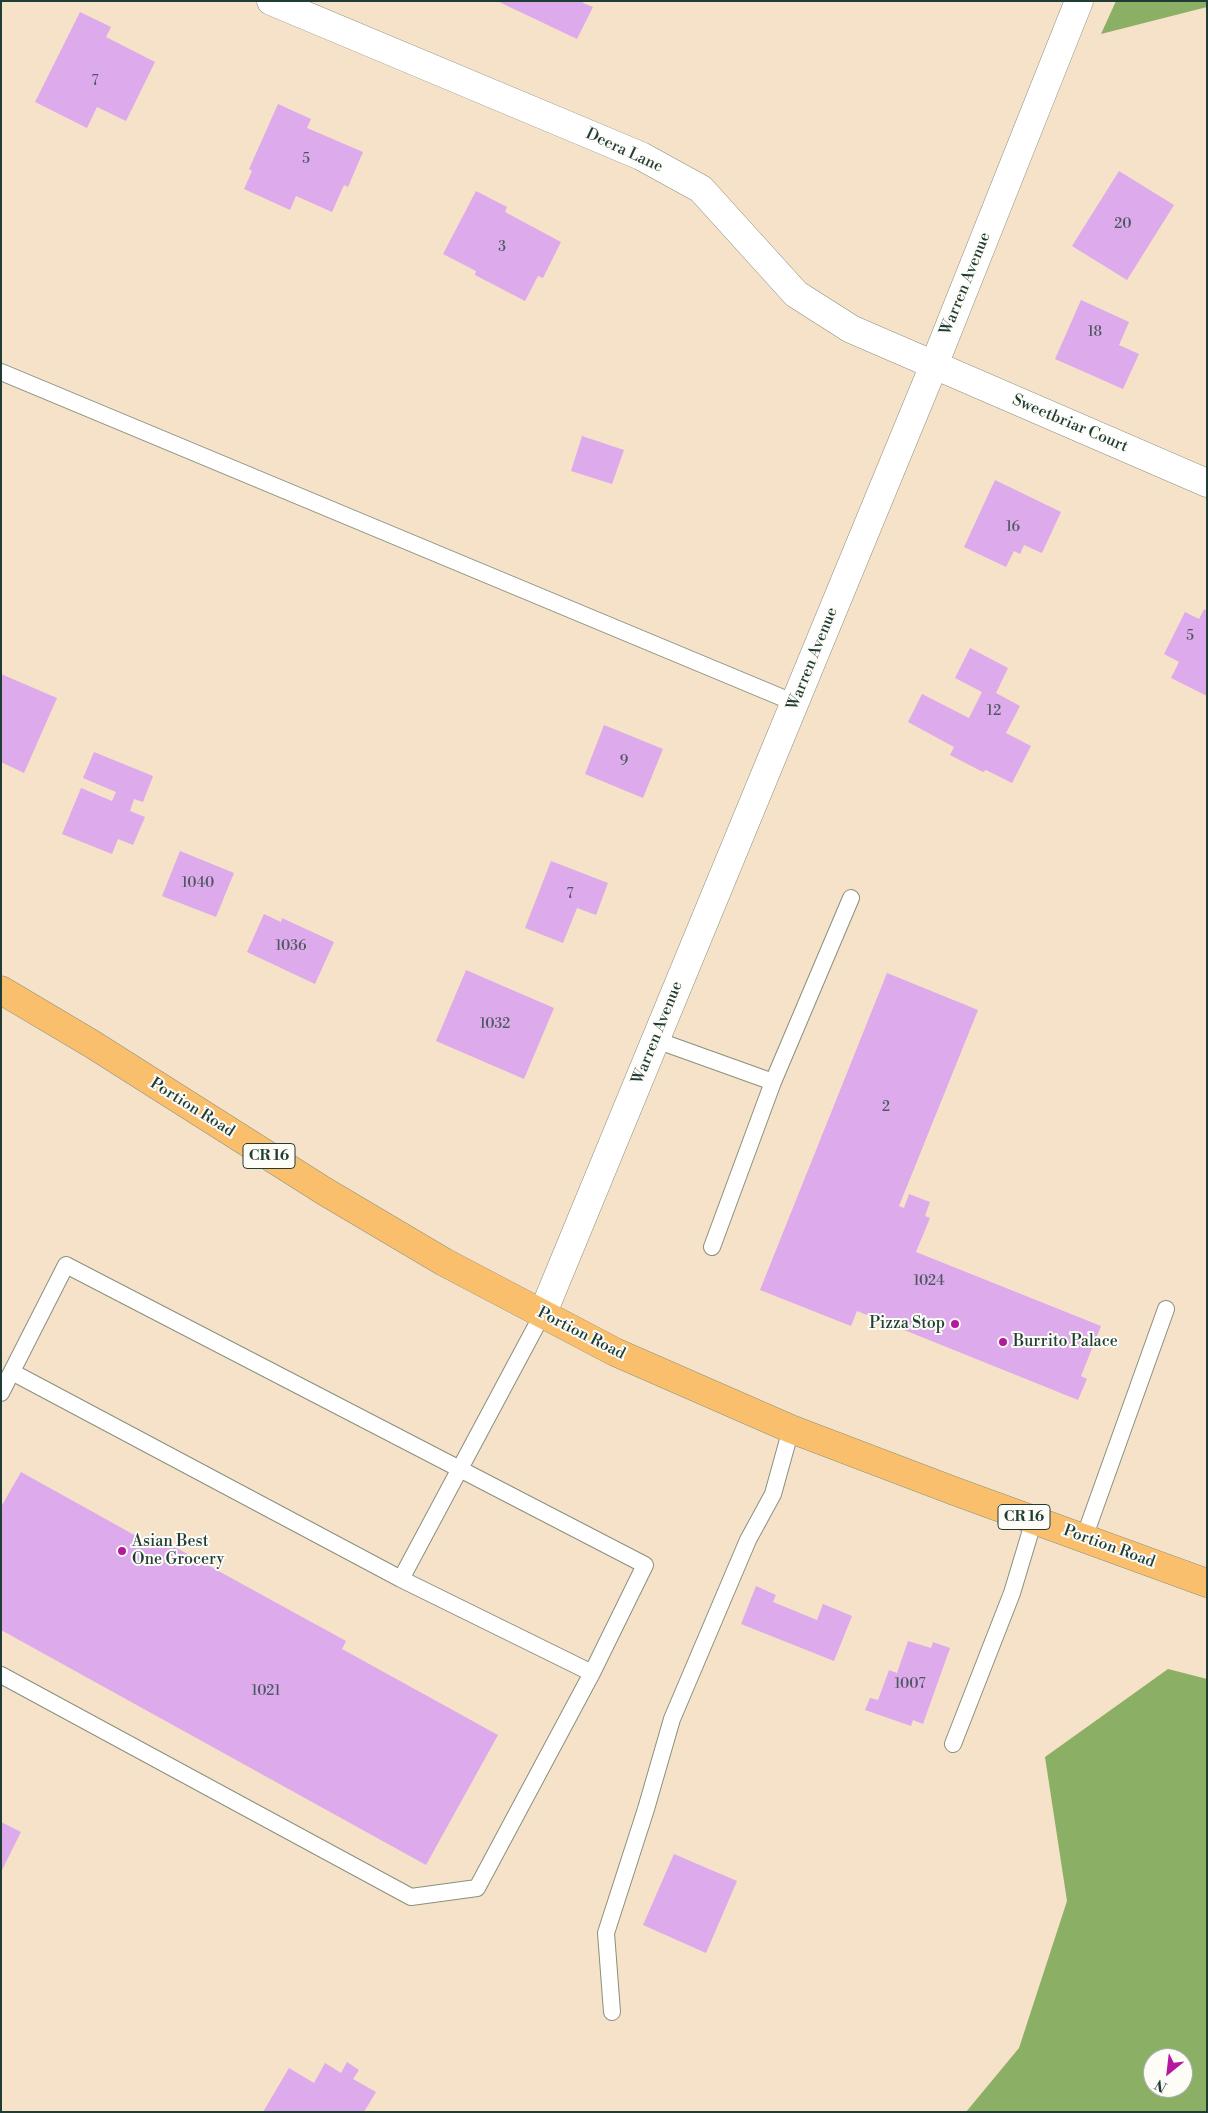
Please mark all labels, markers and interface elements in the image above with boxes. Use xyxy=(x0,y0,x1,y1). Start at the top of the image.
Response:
house number: 7 xyxy=(91,74,99,90)
street label: Deera Lane xyxy=(582,125,666,177)
house number: 5 xyxy=(302,152,310,168)
house number: 20 xyxy=(1114,217,1132,233)
street label: Warren Avenue xyxy=(937,230,995,338)
house number: 3 xyxy=(498,240,506,256)
house number: 18 xyxy=(1088,325,1102,341)
street label: Sweetbriar Court xyxy=(1009,391,1131,457)
house number: 16 xyxy=(1006,520,1020,536)
street label: Warren Avenue xyxy=(784,605,842,713)
house number: 5 xyxy=(1186,629,1194,645)
house number: 12 xyxy=(987,704,1001,720)
house number: 9 xyxy=(620,754,628,770)
house number: 1040 xyxy=(182,876,214,892)
house number: 7 xyxy=(566,887,574,903)
house number: 1036 xyxy=(275,939,307,955)
street label: Warren Avenue xyxy=(629,979,687,1087)
house number: 1032 xyxy=(480,1017,510,1033)
street label: Portion Road xyxy=(146,1074,238,1142)
house number: 2 xyxy=(882,1100,890,1116)
road number: CR 16 xyxy=(243,1144,295,1168)
house number: 1024 xyxy=(913,1274,945,1290)
street label: Portion Road xyxy=(534,1304,628,1364)
place label: Pizza Stop xyxy=(869,1314,945,1334)
marker: Pizza Stop xyxy=(949,1318,961,1330)
place label: Burrito Palace xyxy=(1013,1332,1118,1352)
marker: Burrito Palace xyxy=(997,1336,1009,1348)
road number: CR 16 xyxy=(998,1504,1050,1530)
street label: Portion Road xyxy=(1061,1522,1157,1572)
place label: Asian Best One Grocery xyxy=(132,1532,224,1570)
marker: Asian Best One Grocery xyxy=(116,1545,128,1557)
house number: 1007 xyxy=(894,1677,926,1693)
house number: 1021 xyxy=(252,1684,280,1700)
north arrow xyxy=(1143,2048,1193,2098)
text: N xyxy=(1152,2075,1170,2096)

